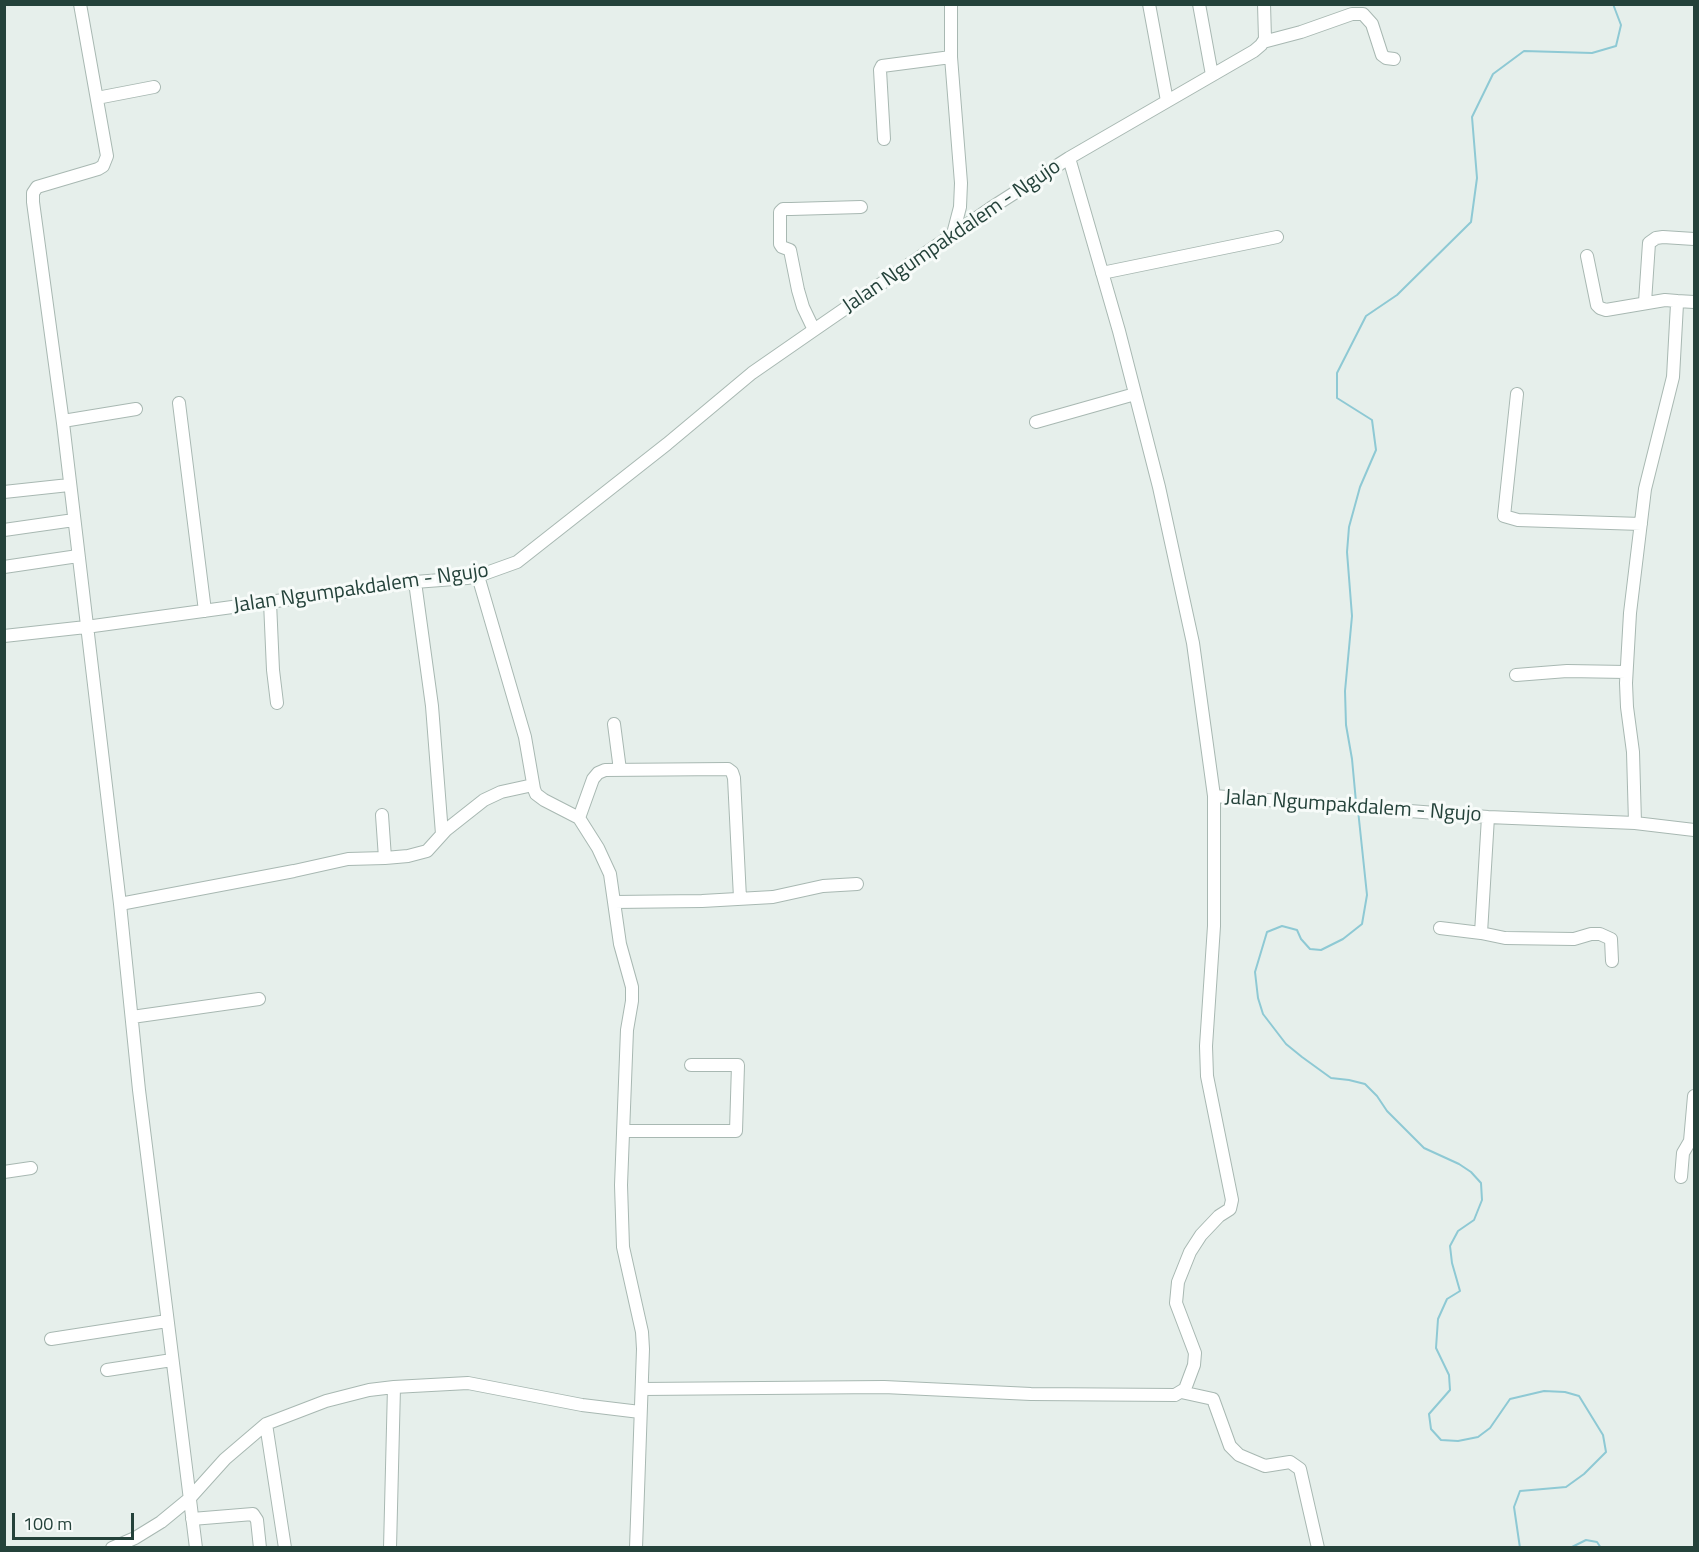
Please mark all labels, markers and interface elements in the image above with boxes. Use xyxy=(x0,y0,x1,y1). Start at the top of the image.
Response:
street label: Jalan Ngumpakdalem - Ngujo xyxy=(838,155,1066,319)
street label: Jalan Ngumpakdalem - Ngujo xyxy=(232,559,490,619)
street label: Jalan Ngumpakdalem - Ngujo xyxy=(1224,785,1482,829)
scale bar xyxy=(15,1501,136,1539)
text: 100 m xyxy=(23,1510,72,1537)

